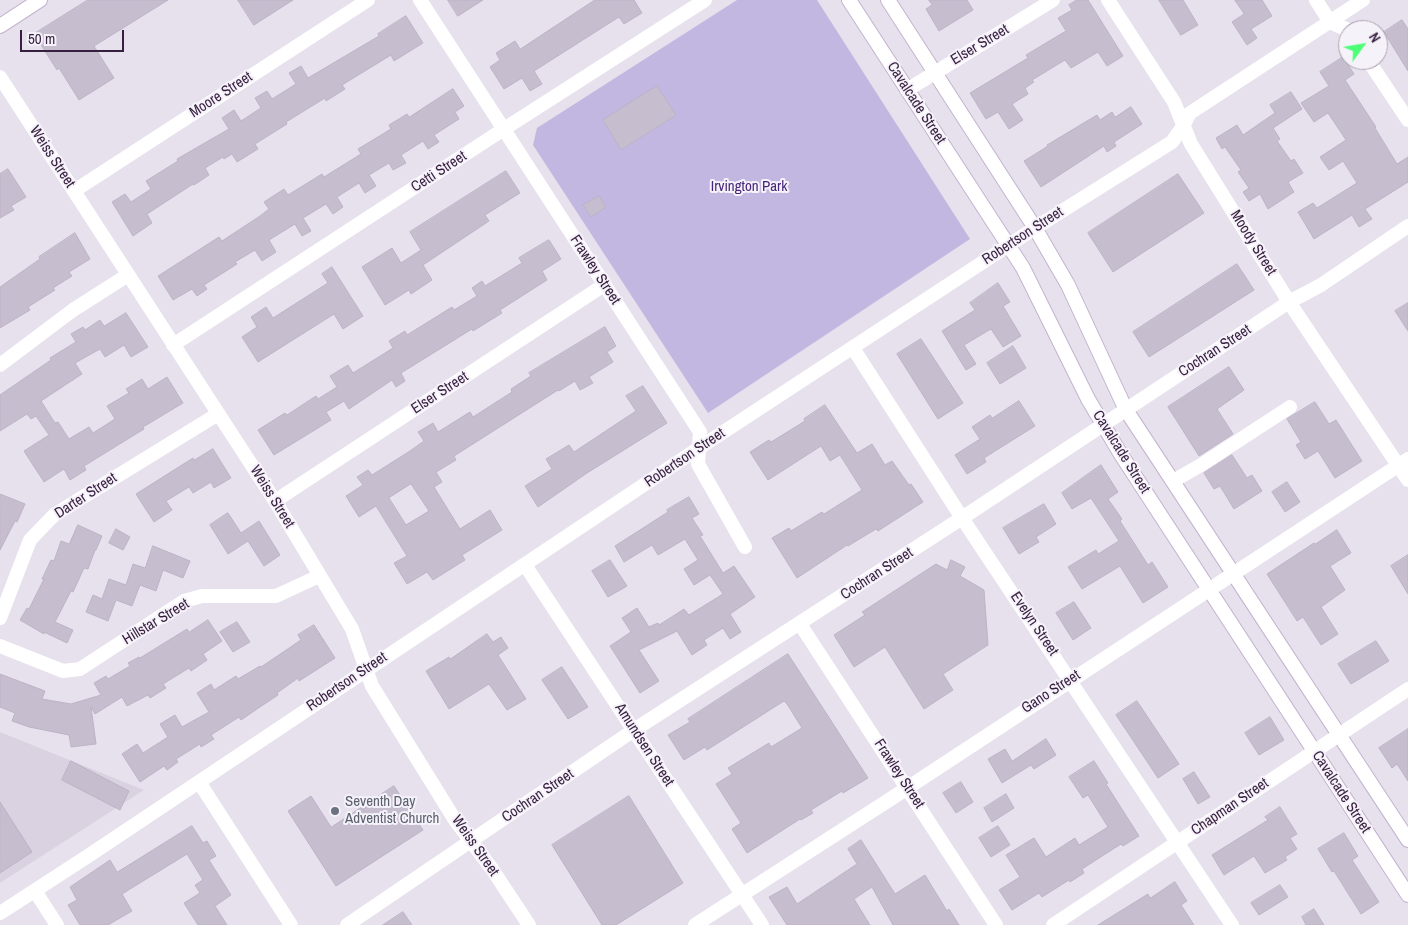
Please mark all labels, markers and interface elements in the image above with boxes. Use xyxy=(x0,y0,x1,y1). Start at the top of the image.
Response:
scale bar xyxy=(22,20,126,52)
north arrow xyxy=(1338,20,1388,70)
street label: Elser Street xyxy=(948,21,1012,69)
text: 50 m xyxy=(28,28,55,49)
text: N xyxy=(1365,29,1385,46)
street label: Cavalcade Street xyxy=(883,59,949,147)
street label: Moore Street xyxy=(186,68,256,122)
street label: Weiss Street xyxy=(25,123,79,191)
street label: Cetti Street xyxy=(408,148,470,196)
park label: Irvington Park xyxy=(711,178,787,196)
street label: Robertson Street xyxy=(979,203,1067,269)
street label: Moody Street xyxy=(1226,207,1280,279)
street label: Frawley Street xyxy=(566,232,624,308)
street label: Cochran Street xyxy=(1175,321,1255,381)
street label: Elser Street xyxy=(408,368,472,418)
street label: Cavalcade Street xyxy=(1088,407,1154,497)
street label: Robertson Street xyxy=(641,425,729,491)
street label: Weiss Street xyxy=(246,462,298,532)
street label: Darter Street xyxy=(52,469,120,523)
street label: Cochran Street xyxy=(837,544,917,604)
street label: Evelyn Street xyxy=(1006,589,1062,659)
street label: Hillstar Street xyxy=(119,595,193,649)
street label: Robertson Street xyxy=(303,649,391,715)
street label: Gano Street xyxy=(1018,666,1084,718)
street label: Amundsen Street xyxy=(611,700,677,790)
street label: Frawley Street xyxy=(870,736,928,812)
street label: Cavalcade Street xyxy=(1308,748,1374,836)
street label: Cochran Street xyxy=(499,765,577,827)
street label: Chapman Street xyxy=(1188,774,1272,840)
place label: Seventh Day Adventist Church xyxy=(345,793,439,828)
marker: Seventh Day Adventist Church xyxy=(329,805,341,817)
street label: Weiss Street xyxy=(447,812,503,880)

